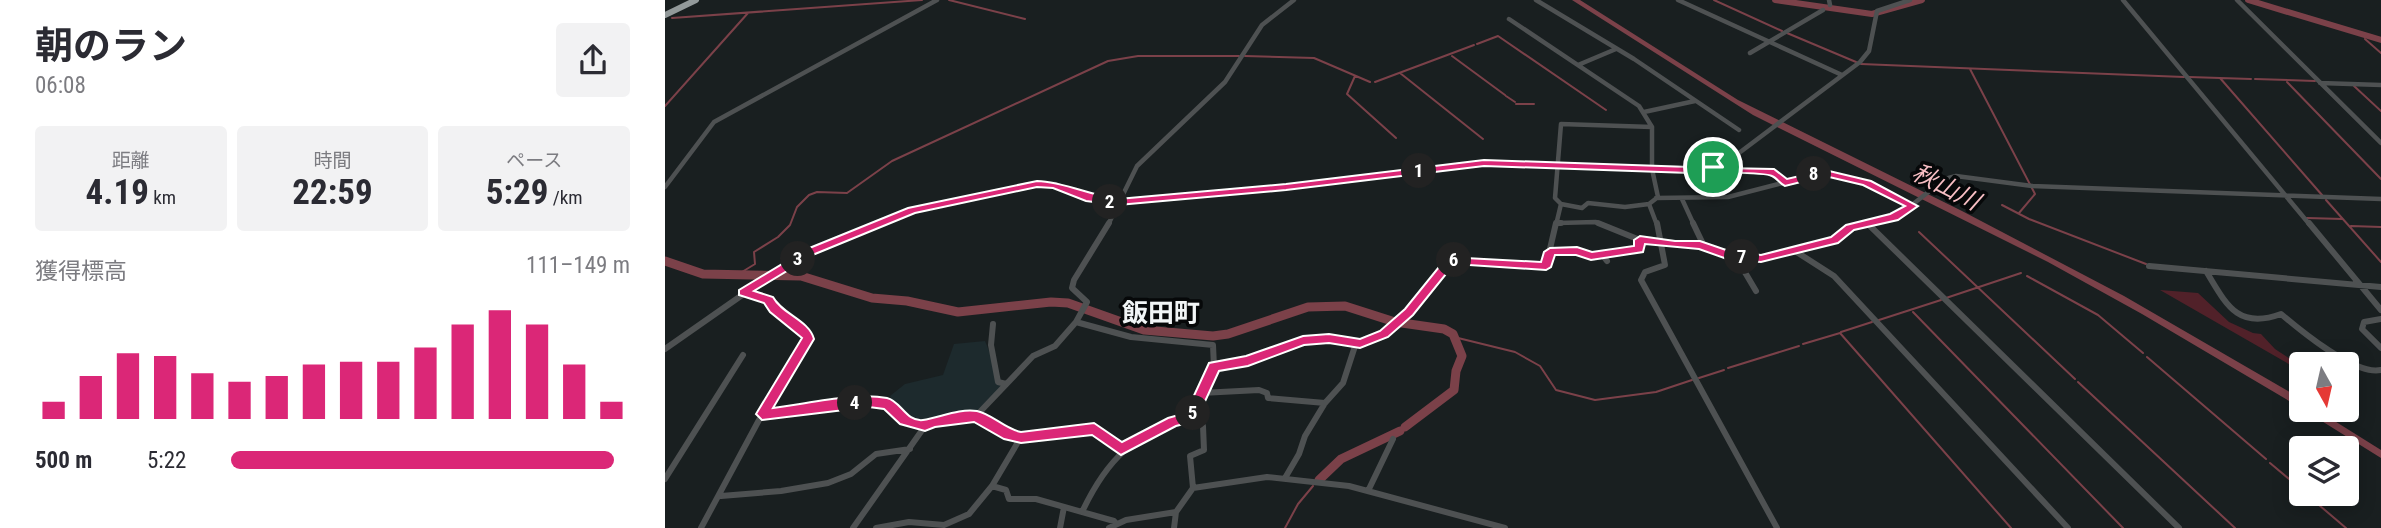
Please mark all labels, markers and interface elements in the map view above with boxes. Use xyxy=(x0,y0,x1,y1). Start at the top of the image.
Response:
button: share xyxy=(556,23,630,97)
text: 朝のラン xyxy=(35,24,187,68)
text: 06:08 xyxy=(35,72,86,99)
pin xyxy=(1683,137,1743,197)
icon: arrive xyxy=(1694,148,1732,186)
text: 距離 xyxy=(112,149,150,172)
text: 時間 xyxy=(313,149,352,172)
text: ペース xyxy=(506,149,562,172)
pin: 1 xyxy=(1401,154,1437,188)
pin: 8 xyxy=(1797,156,1831,192)
water label: 秋山川 xyxy=(1908,158,1987,217)
text: 1 xyxy=(1414,159,1423,182)
text: 8 xyxy=(1809,162,1818,185)
text: 4.19 xyxy=(86,172,149,213)
text: 22:59 xyxy=(292,172,373,213)
text: 5:29 xyxy=(486,172,548,213)
pin: 2 xyxy=(1093,184,1127,220)
text: km xyxy=(149,186,176,209)
text: /km xyxy=(548,186,583,209)
text: 2 xyxy=(1105,190,1114,213)
pin: 7 xyxy=(1725,240,1759,274)
pin: 3 xyxy=(781,242,815,276)
pin: 6 xyxy=(1437,243,1471,278)
text: 7 xyxy=(1737,245,1746,268)
text: 3 xyxy=(793,247,802,270)
text: 6 xyxy=(1449,248,1458,271)
text: 111–149 m xyxy=(526,252,630,279)
text: 獲得標高 xyxy=(35,258,127,285)
district label: 飯田町 xyxy=(1122,298,1200,328)
north arrow xyxy=(2289,352,2359,422)
map controls xyxy=(2289,352,2359,506)
pin: 4 xyxy=(837,386,873,420)
text: 4 xyxy=(850,391,859,414)
pin: 5 xyxy=(1175,396,1211,430)
text: 5 xyxy=(1188,401,1197,424)
button: layers xyxy=(2289,436,2359,506)
text: 500 m xyxy=(35,447,92,474)
text: 5:22 xyxy=(147,447,186,474)

